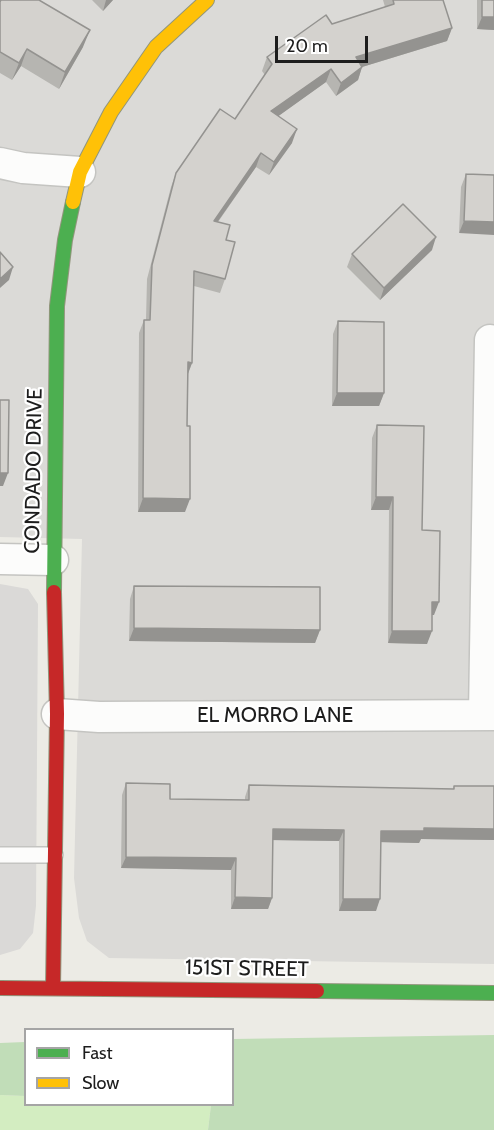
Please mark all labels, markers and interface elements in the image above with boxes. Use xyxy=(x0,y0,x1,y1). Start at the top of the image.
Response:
scale bar xyxy=(278,24,371,62)
text: 20 m xyxy=(286,35,328,57)
street label: CONDADO DRIVE xyxy=(20,388,48,554)
street label: EL MORRO LANE xyxy=(197,703,353,729)
street label: 151ST STREET xyxy=(185,955,309,983)
legend xyxy=(24,1028,234,1106)
text: Fast xyxy=(82,1042,113,1064)
text: Slow xyxy=(82,1072,119,1094)

